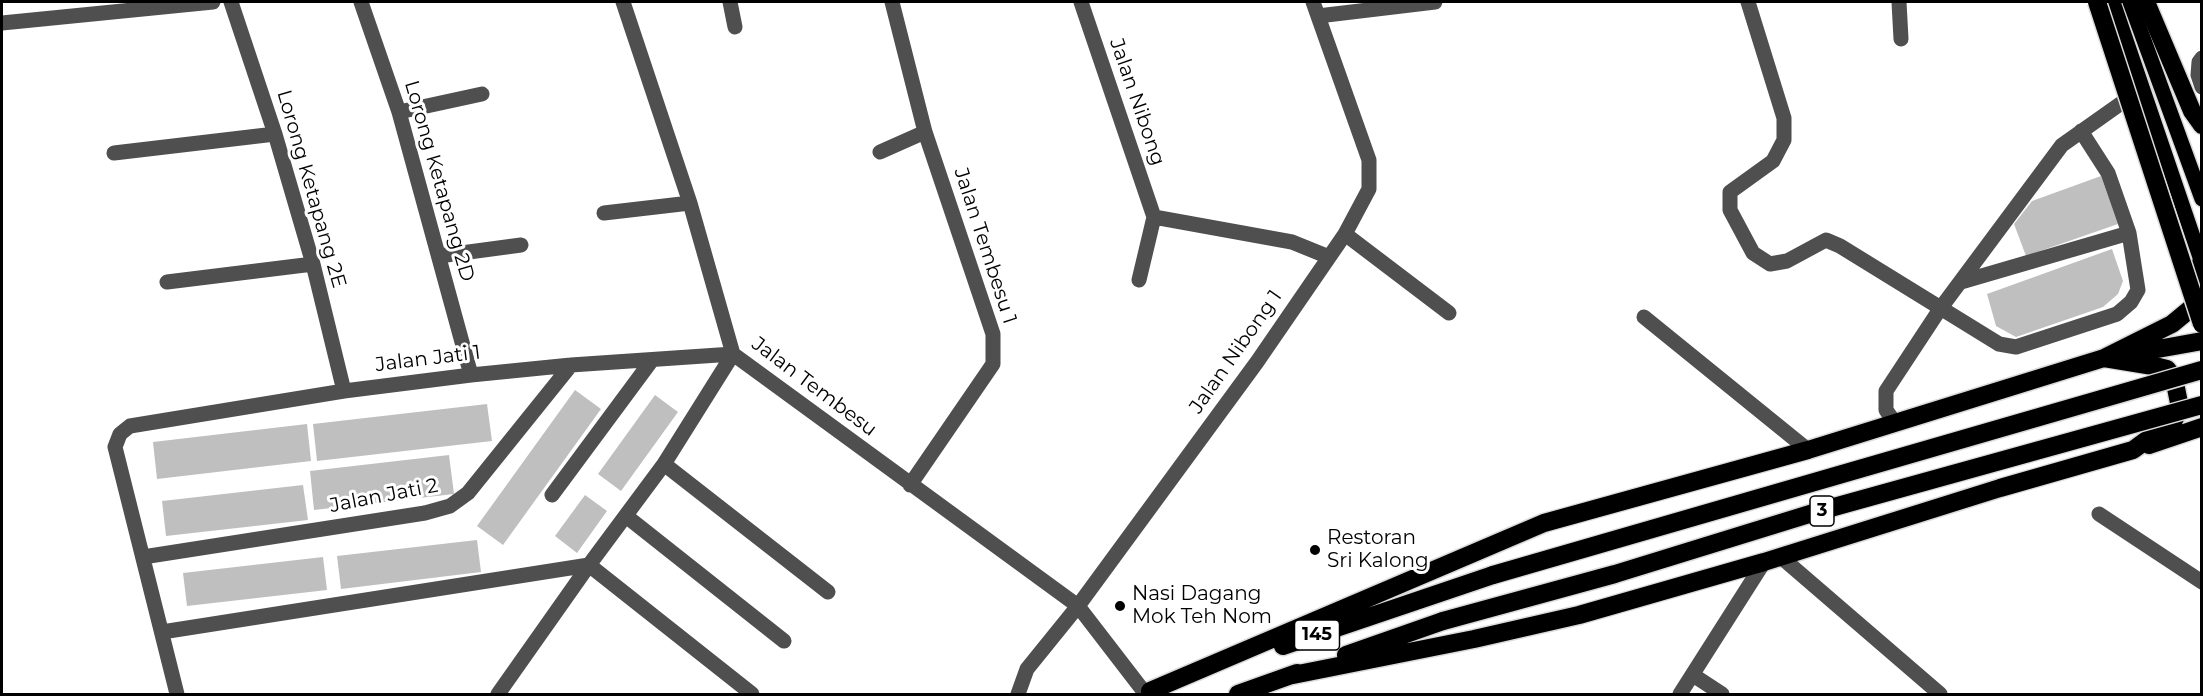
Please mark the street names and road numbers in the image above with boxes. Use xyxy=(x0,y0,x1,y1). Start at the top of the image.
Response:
street label: Jalan Nibong xyxy=(1104,35,1170,169)
street label: Lorong Ketapang 2D xyxy=(399,78,479,284)
street label: Lorong Ketapang 2E xyxy=(271,87,351,291)
street label: Jalan Tembesu 1 xyxy=(948,165,1022,327)
street label: Jalan Nibong 1 xyxy=(1185,286,1287,418)
street label: Jalan Tembesu xyxy=(747,332,881,442)
street label: Jalan Jati 1 xyxy=(374,341,482,377)
street label: Jalan Jati 2 xyxy=(328,474,440,518)
road number: 3 xyxy=(1810,496,1834,526)
road number: 145 xyxy=(1294,620,1340,650)

